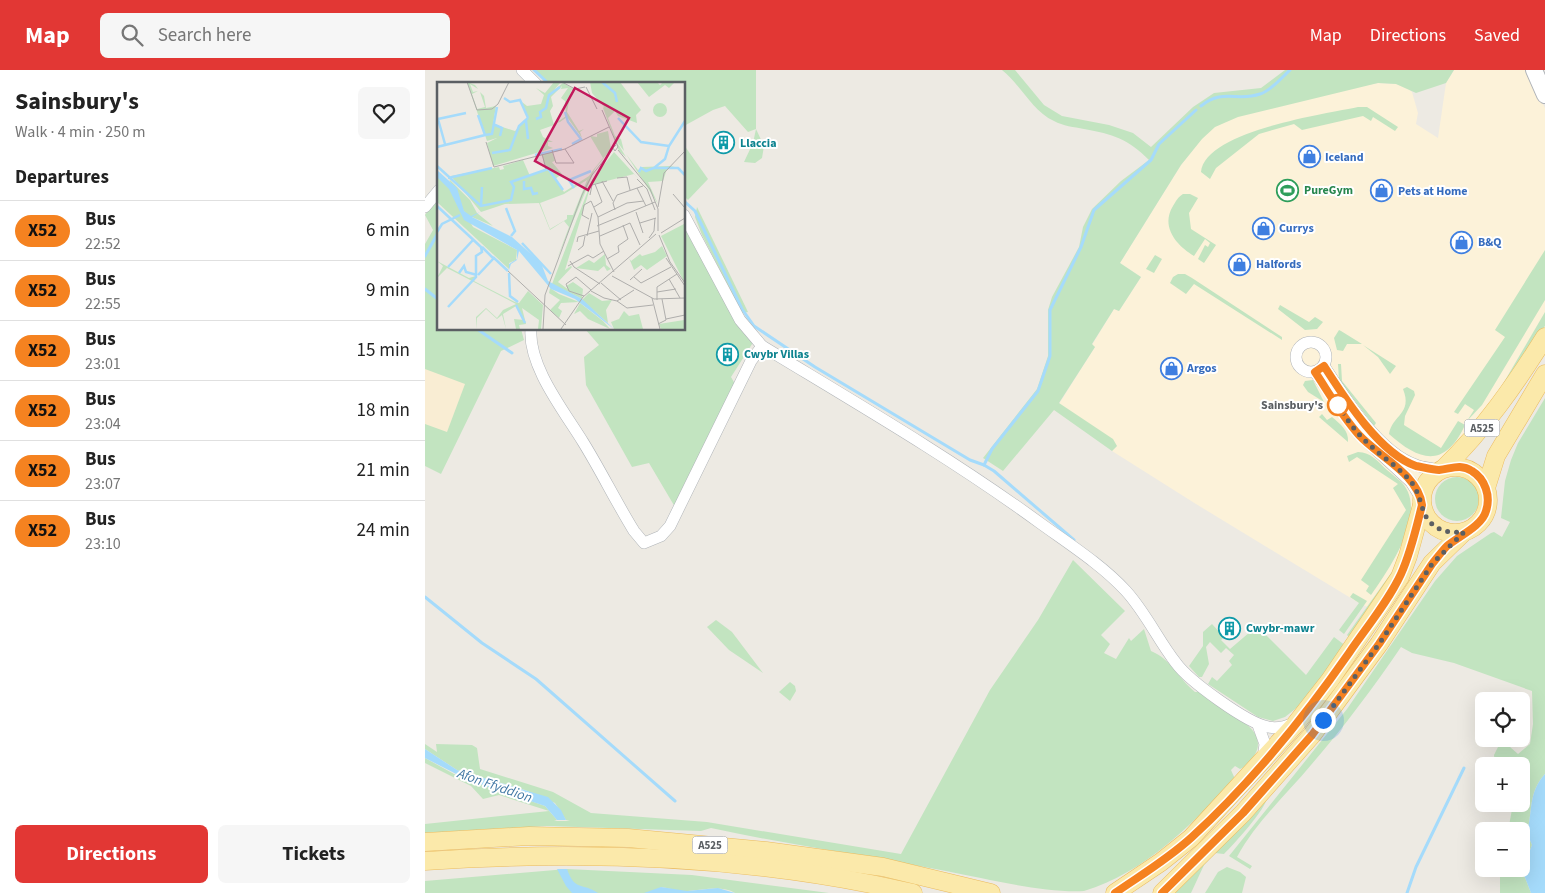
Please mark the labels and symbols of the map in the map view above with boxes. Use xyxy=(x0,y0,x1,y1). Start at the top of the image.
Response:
inset map xyxy=(437,82,685,330)
building icon: Llaccia xyxy=(712,131,736,155)
place label: Llaccia xyxy=(740,135,777,152)
shop icon: Iceland xyxy=(1297,145,1321,169)
place label: Iceland xyxy=(1325,149,1364,166)
sports icon: PureGym xyxy=(1276,178,1300,202)
shop icon: Pets at Home xyxy=(1370,179,1394,203)
place label: PureGym xyxy=(1304,182,1353,199)
place label: Pets at Home xyxy=(1398,183,1468,200)
shop icon: Currys xyxy=(1251,216,1275,240)
place label: Currys xyxy=(1279,220,1314,237)
shop icon: B&Q xyxy=(1450,230,1474,254)
place label: B&Q xyxy=(1478,234,1502,251)
shop icon: Halfords xyxy=(1228,252,1252,276)
place label: Halfords xyxy=(1256,256,1301,273)
building icon: Cwybr Villas xyxy=(716,342,740,366)
place label: Cwybr Villas xyxy=(744,346,809,363)
shop icon: Argos xyxy=(1159,356,1183,380)
place label: Argos xyxy=(1186,360,1217,377)
marker: Sainsbury's xyxy=(1327,394,1349,416)
place label: Sainsbury's xyxy=(1261,397,1323,414)
road number: A525 xyxy=(1465,419,1499,436)
building icon: Cwybr-mawr xyxy=(1218,616,1242,640)
place label: Cwybr-mawr xyxy=(1246,620,1315,637)
your location xyxy=(1311,708,1336,733)
water label: Afon Ffyddion xyxy=(454,764,535,808)
road number: A525 xyxy=(693,836,727,854)

